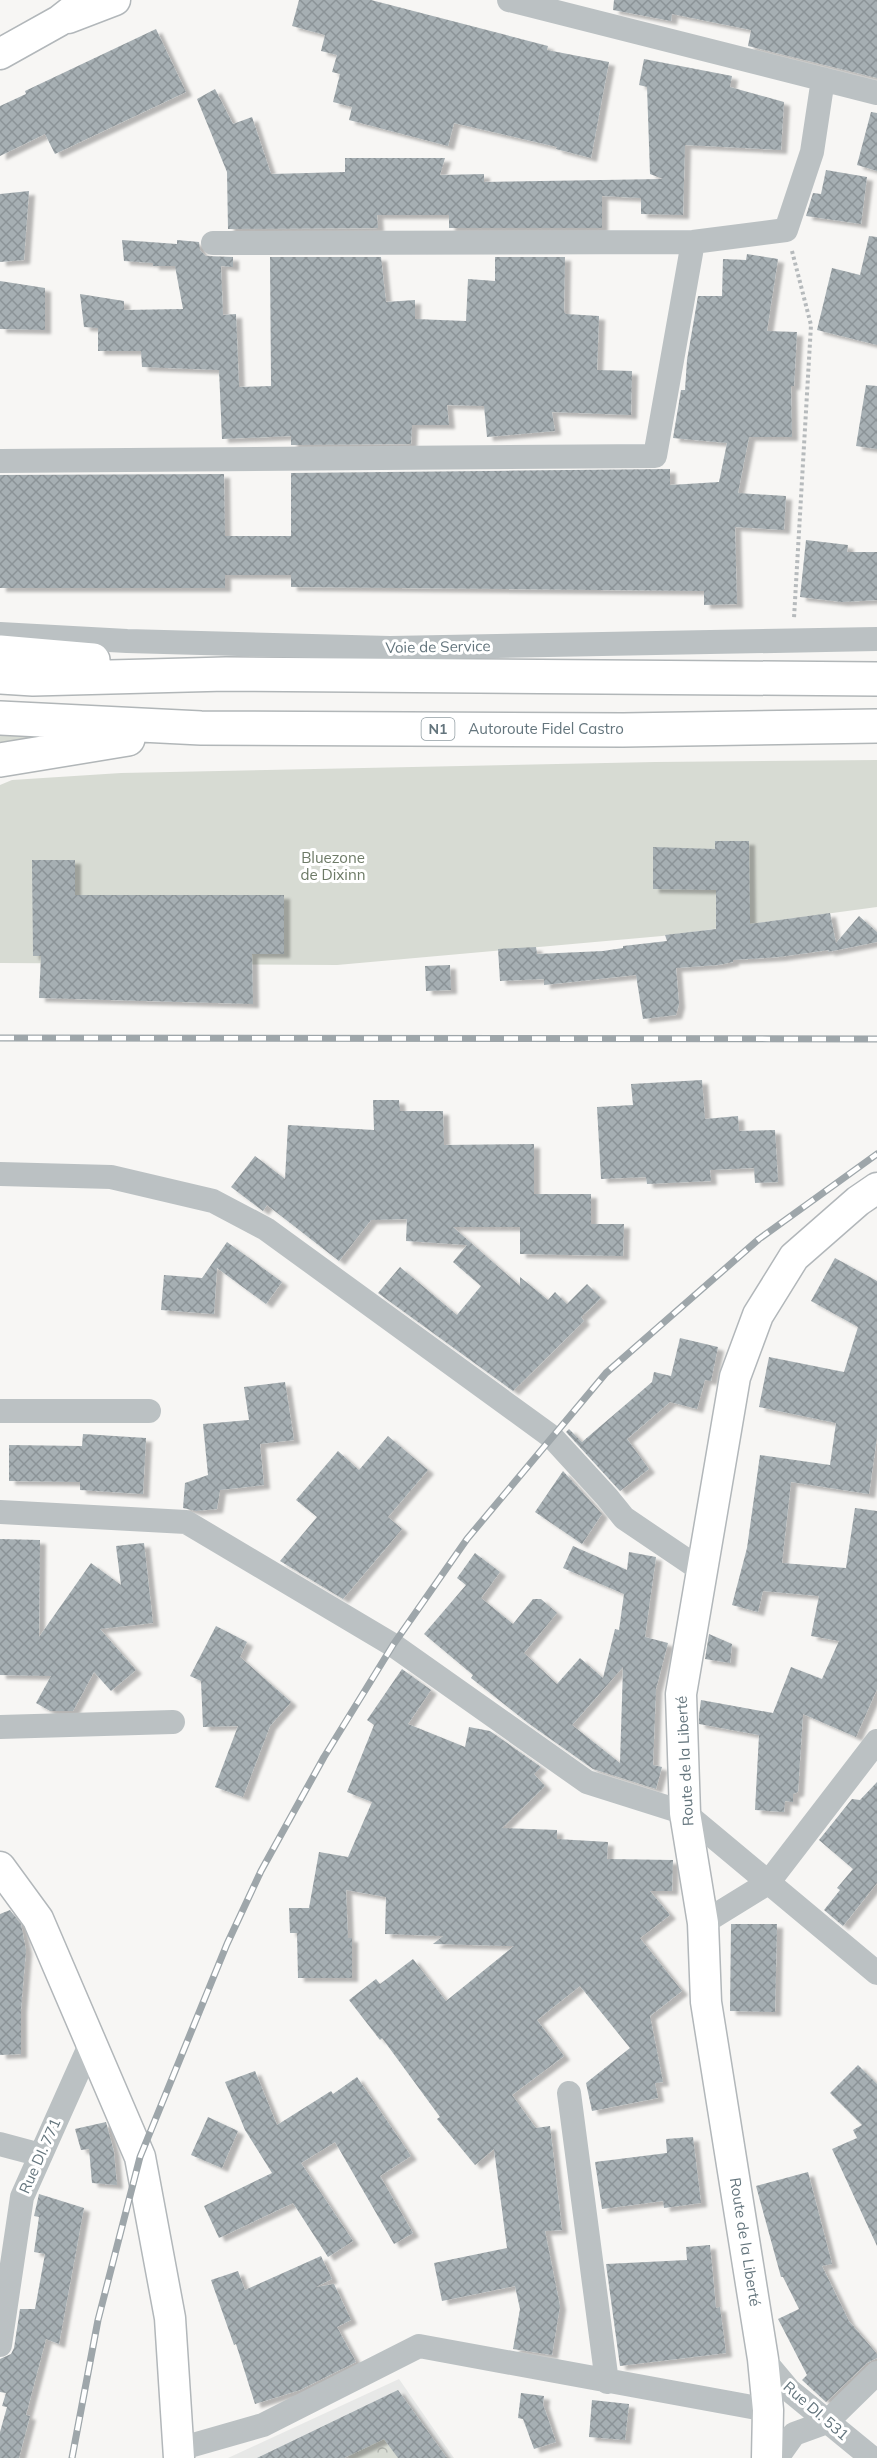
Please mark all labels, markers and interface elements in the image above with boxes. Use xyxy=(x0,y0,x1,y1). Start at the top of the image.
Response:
street label: Voie de Service xyxy=(385,636,491,657)
road number: N1 xyxy=(422,718,454,740)
street label: Autoroute Fidel Castro xyxy=(468,719,624,738)
park label: Bluezone de Dixinn xyxy=(300,848,366,884)
street label: Route de la Liberté xyxy=(672,1695,697,1827)
street label: Rue DI. 771 xyxy=(14,2115,65,2196)
street label: Route de la Liberté xyxy=(726,2176,765,2308)
street label: Rue DI. 531 xyxy=(780,2377,853,2444)

